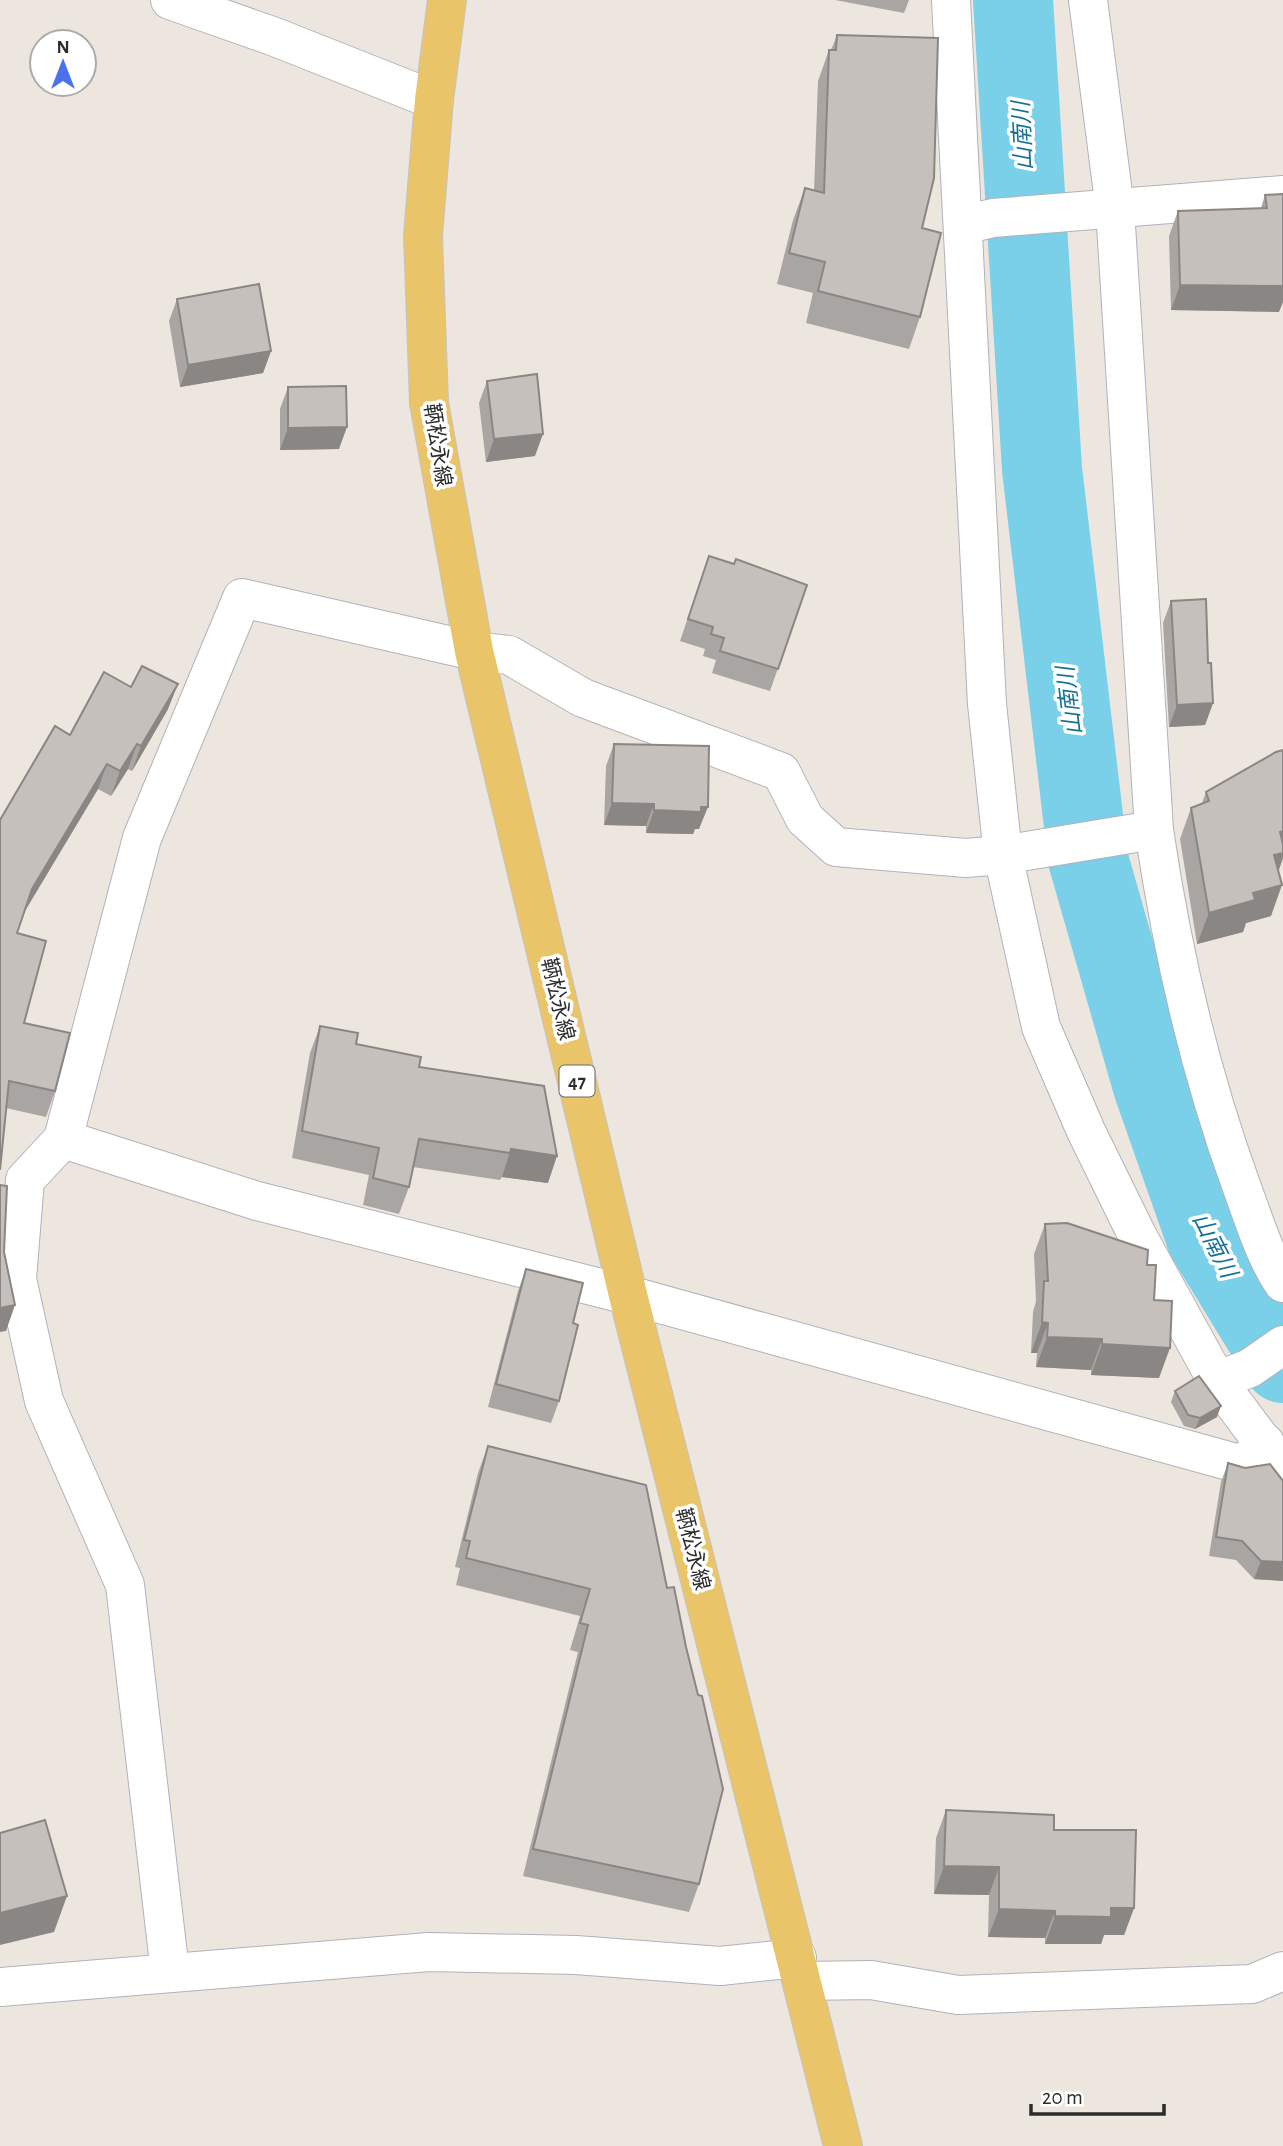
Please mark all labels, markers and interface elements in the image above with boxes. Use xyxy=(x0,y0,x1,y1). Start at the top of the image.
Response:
north arrow xyxy=(28,28,98,98)
text: N xyxy=(56,38,70,57)
water label: 山南川 xyxy=(1008,98,1037,171)
street label: 鞆松永線 xyxy=(421,402,455,488)
water label: 山南川 xyxy=(1053,662,1086,737)
street label: 鞆松永線 xyxy=(538,956,578,1042)
road number: 47 xyxy=(560,1065,594,1096)
water label: 山南川 xyxy=(1188,1209,1243,1284)
street label: 鞆松永線 xyxy=(672,1506,714,1592)
scale bar xyxy=(1031,2072,1164,2116)
text: 20 m xyxy=(1042,2087,1083,2108)

